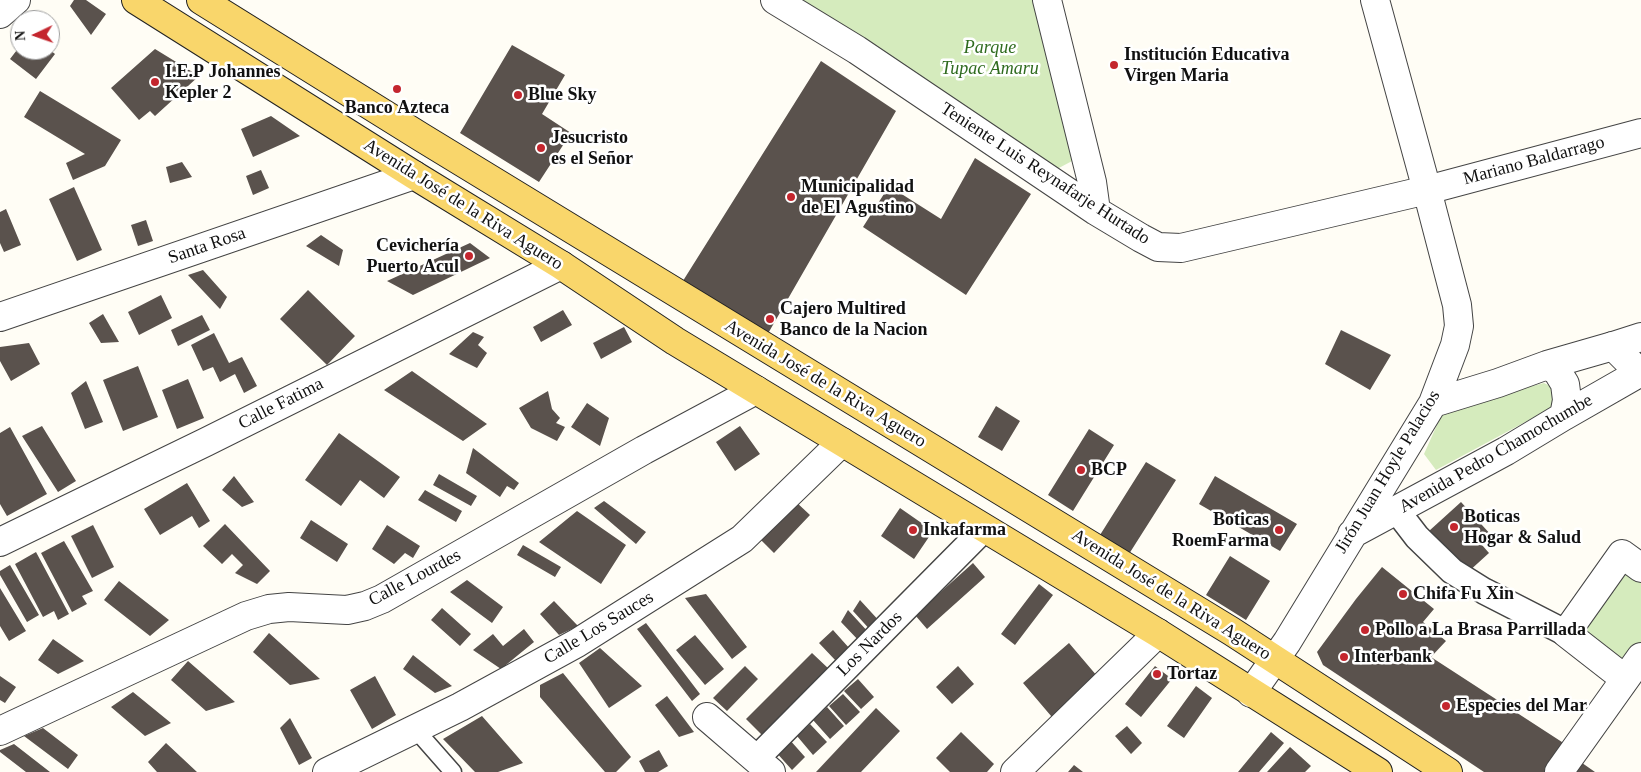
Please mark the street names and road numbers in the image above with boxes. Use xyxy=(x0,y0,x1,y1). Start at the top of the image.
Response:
street label: Teniente Luis Reynafarje Hurtado xyxy=(936,98,1154,250)
street label: Mariano Baldarrago xyxy=(1461,132,1607,190)
street label: Avenida José de la Riva Aguero xyxy=(359,135,567,275)
street label: Santa Rosa xyxy=(165,223,249,269)
street label: Avenida José de la Riva Aguero xyxy=(720,315,930,453)
street label: Calle Fatima xyxy=(235,373,327,435)
street label: Jirón Juan Hoyle Palacios xyxy=(1331,387,1445,557)
street label: Avenida Pedro Chamochumbe xyxy=(1396,390,1596,518)
street label: Avenida José de la Riva Aguero xyxy=(1067,525,1275,665)
street label: Calle Lourdes xyxy=(365,545,465,611)
street label: Calle Los Sauces xyxy=(540,587,658,669)
street label: Los Nardos xyxy=(833,607,907,681)

